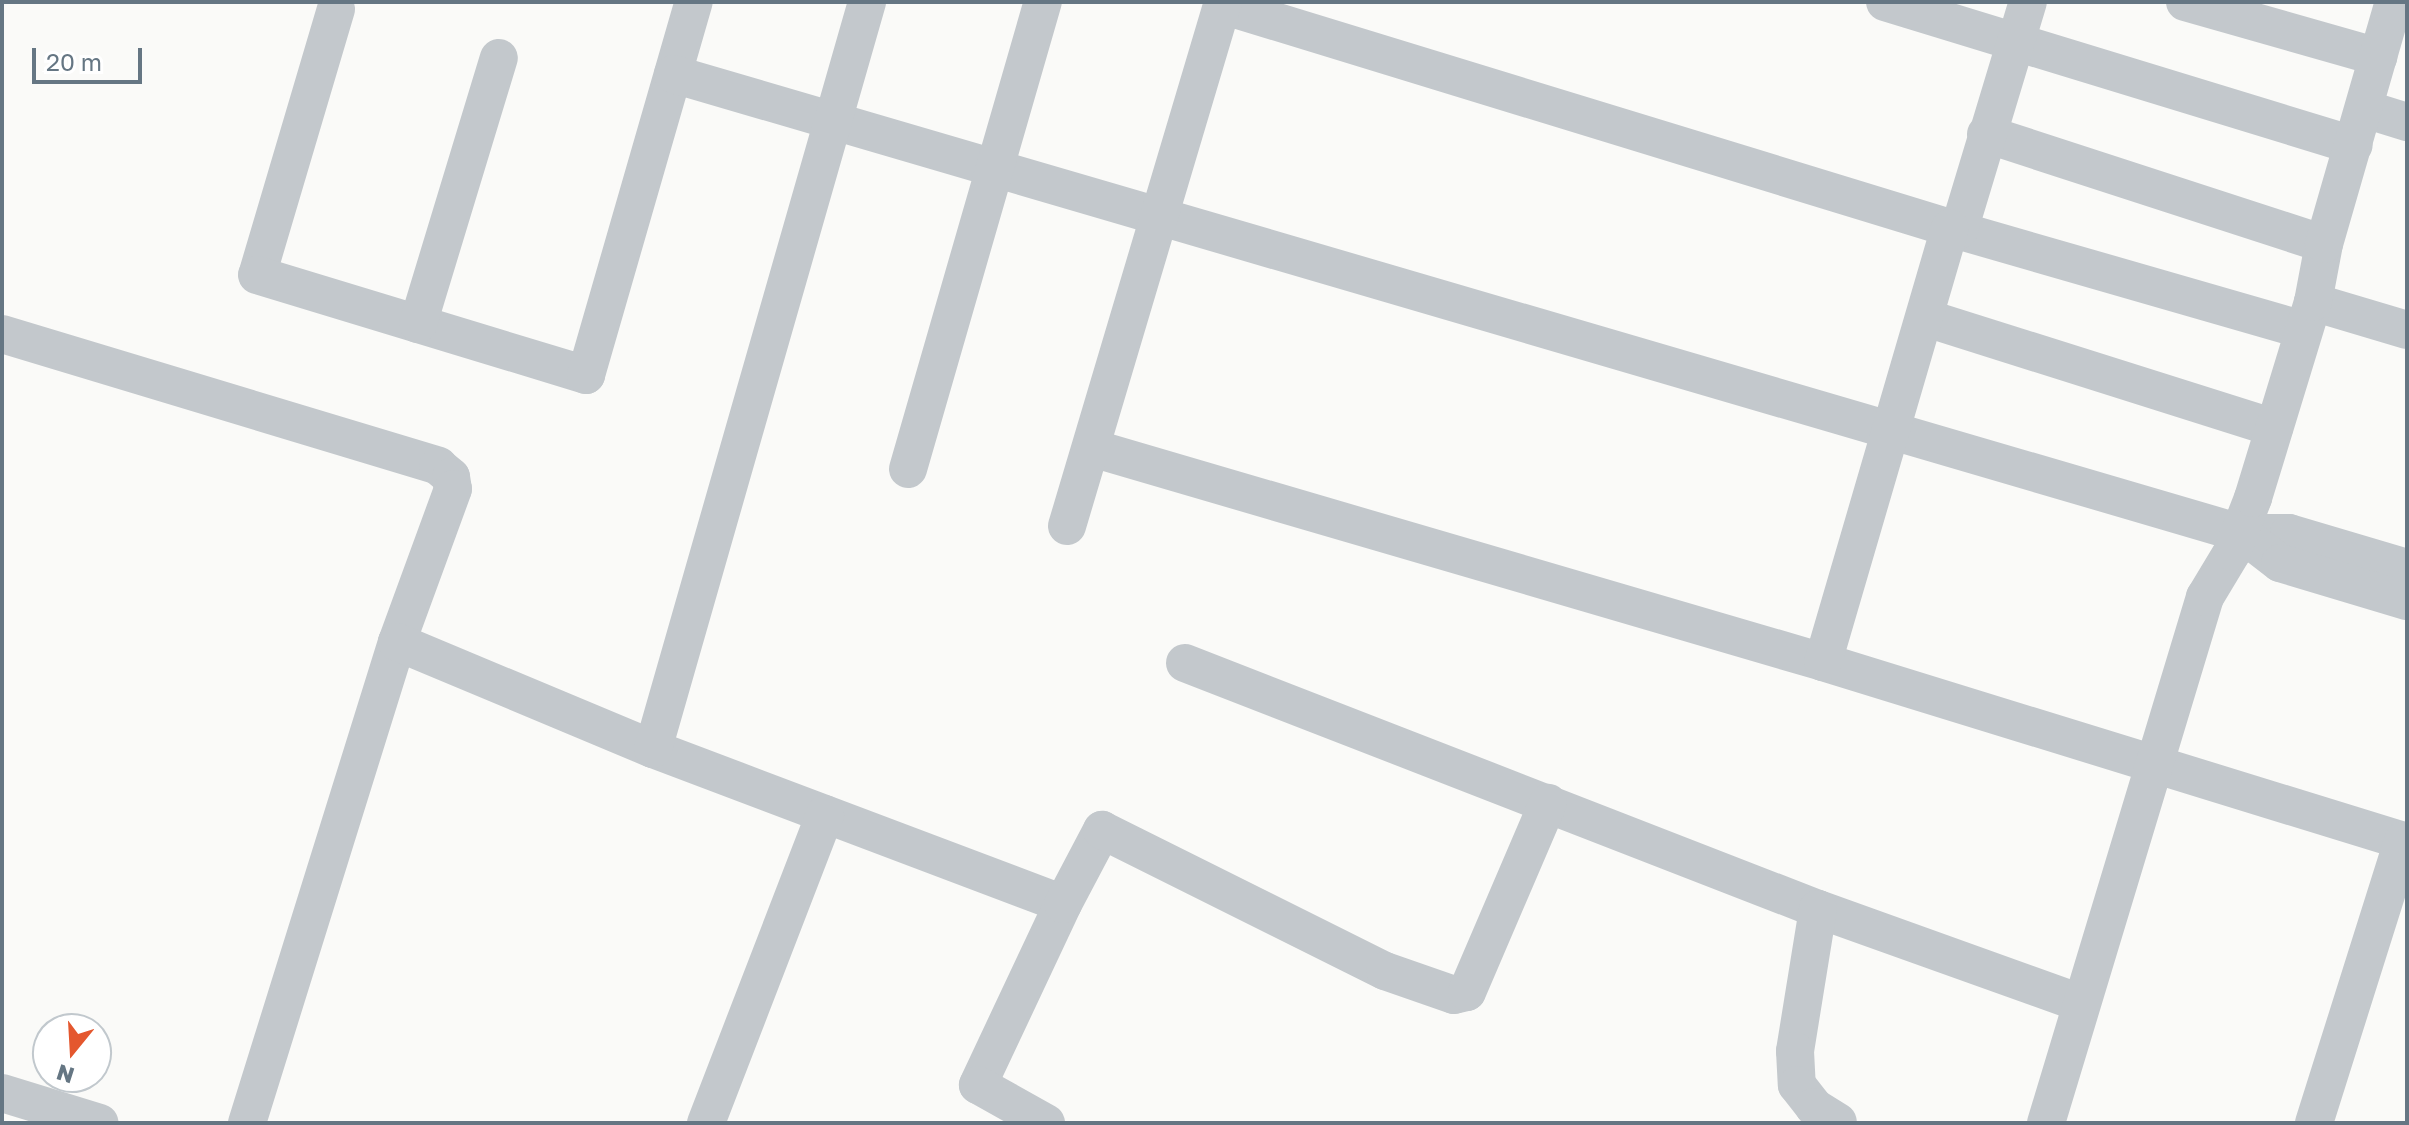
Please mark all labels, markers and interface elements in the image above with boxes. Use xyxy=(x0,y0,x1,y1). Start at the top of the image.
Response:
scale bar xyxy=(36,32,146,82)
text: 20 m xyxy=(46,47,102,76)
north arrow xyxy=(32,1013,112,1093)
text: N xyxy=(53,1059,77,1090)

